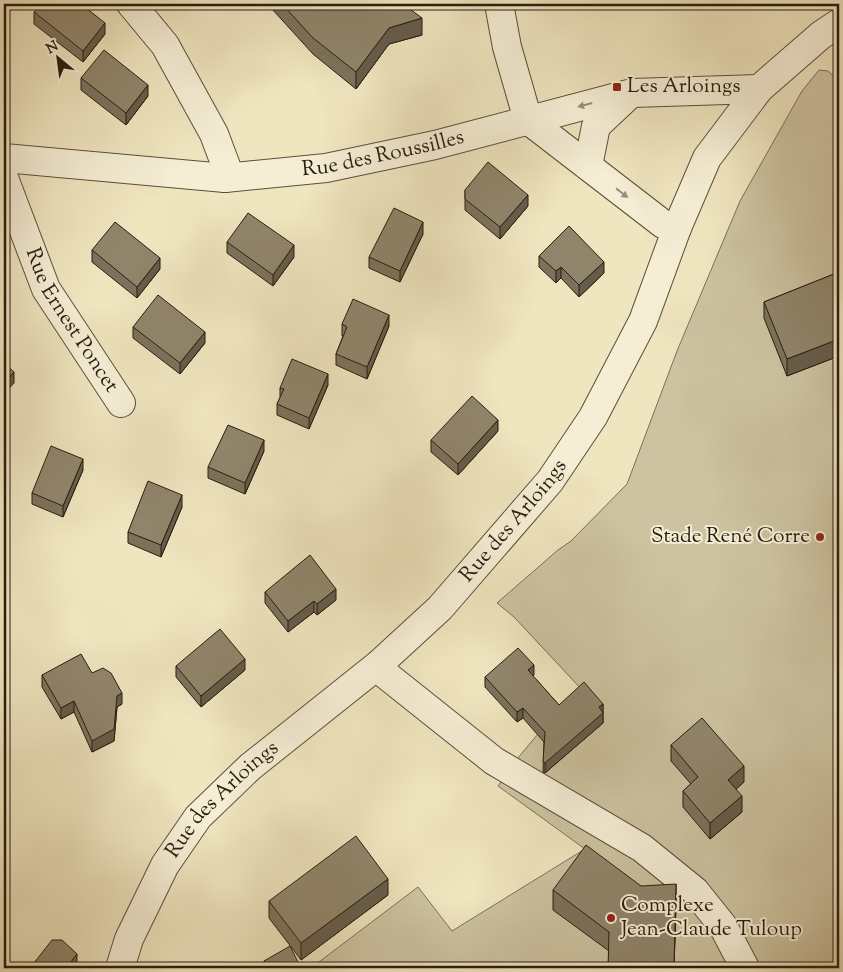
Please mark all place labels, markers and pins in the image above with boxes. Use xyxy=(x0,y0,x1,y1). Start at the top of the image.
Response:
place label: Les Arloings xyxy=(627,72,740,102)
marker: Les Arloings xyxy=(611,81,623,93)
place label: Stade René Corre xyxy=(651,522,810,552)
marker: Stade René Corre xyxy=(814,531,826,543)
place label: Complexe Jean-Claude Tuloup xyxy=(620,891,802,945)
marker: Complexe Jean-Claude Tuloup xyxy=(605,912,617,924)

